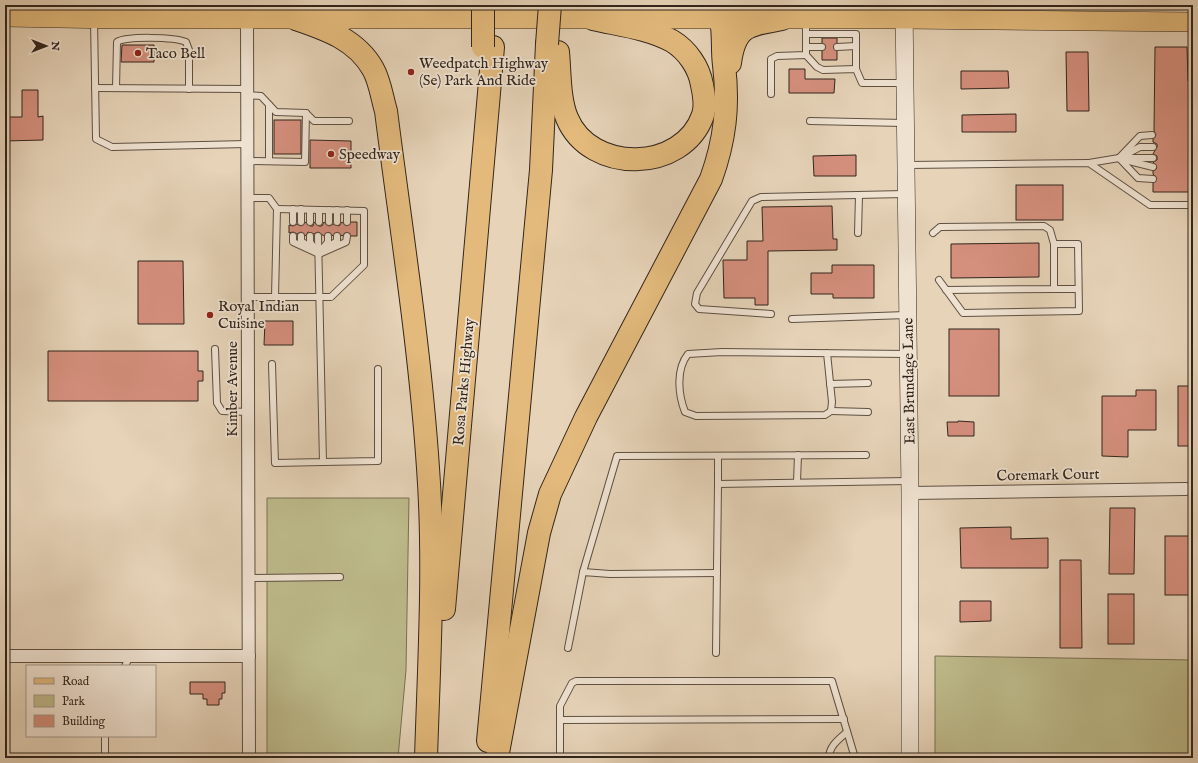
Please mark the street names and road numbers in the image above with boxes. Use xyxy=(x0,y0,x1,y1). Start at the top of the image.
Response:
street label: Rosa Parks Highway xyxy=(449,317,479,447)
street label: East Brundage Lane xyxy=(898,317,920,444)
street label: Kimber Avenue xyxy=(223,341,242,437)
street label: Coremark Court xyxy=(996,465,1100,485)

